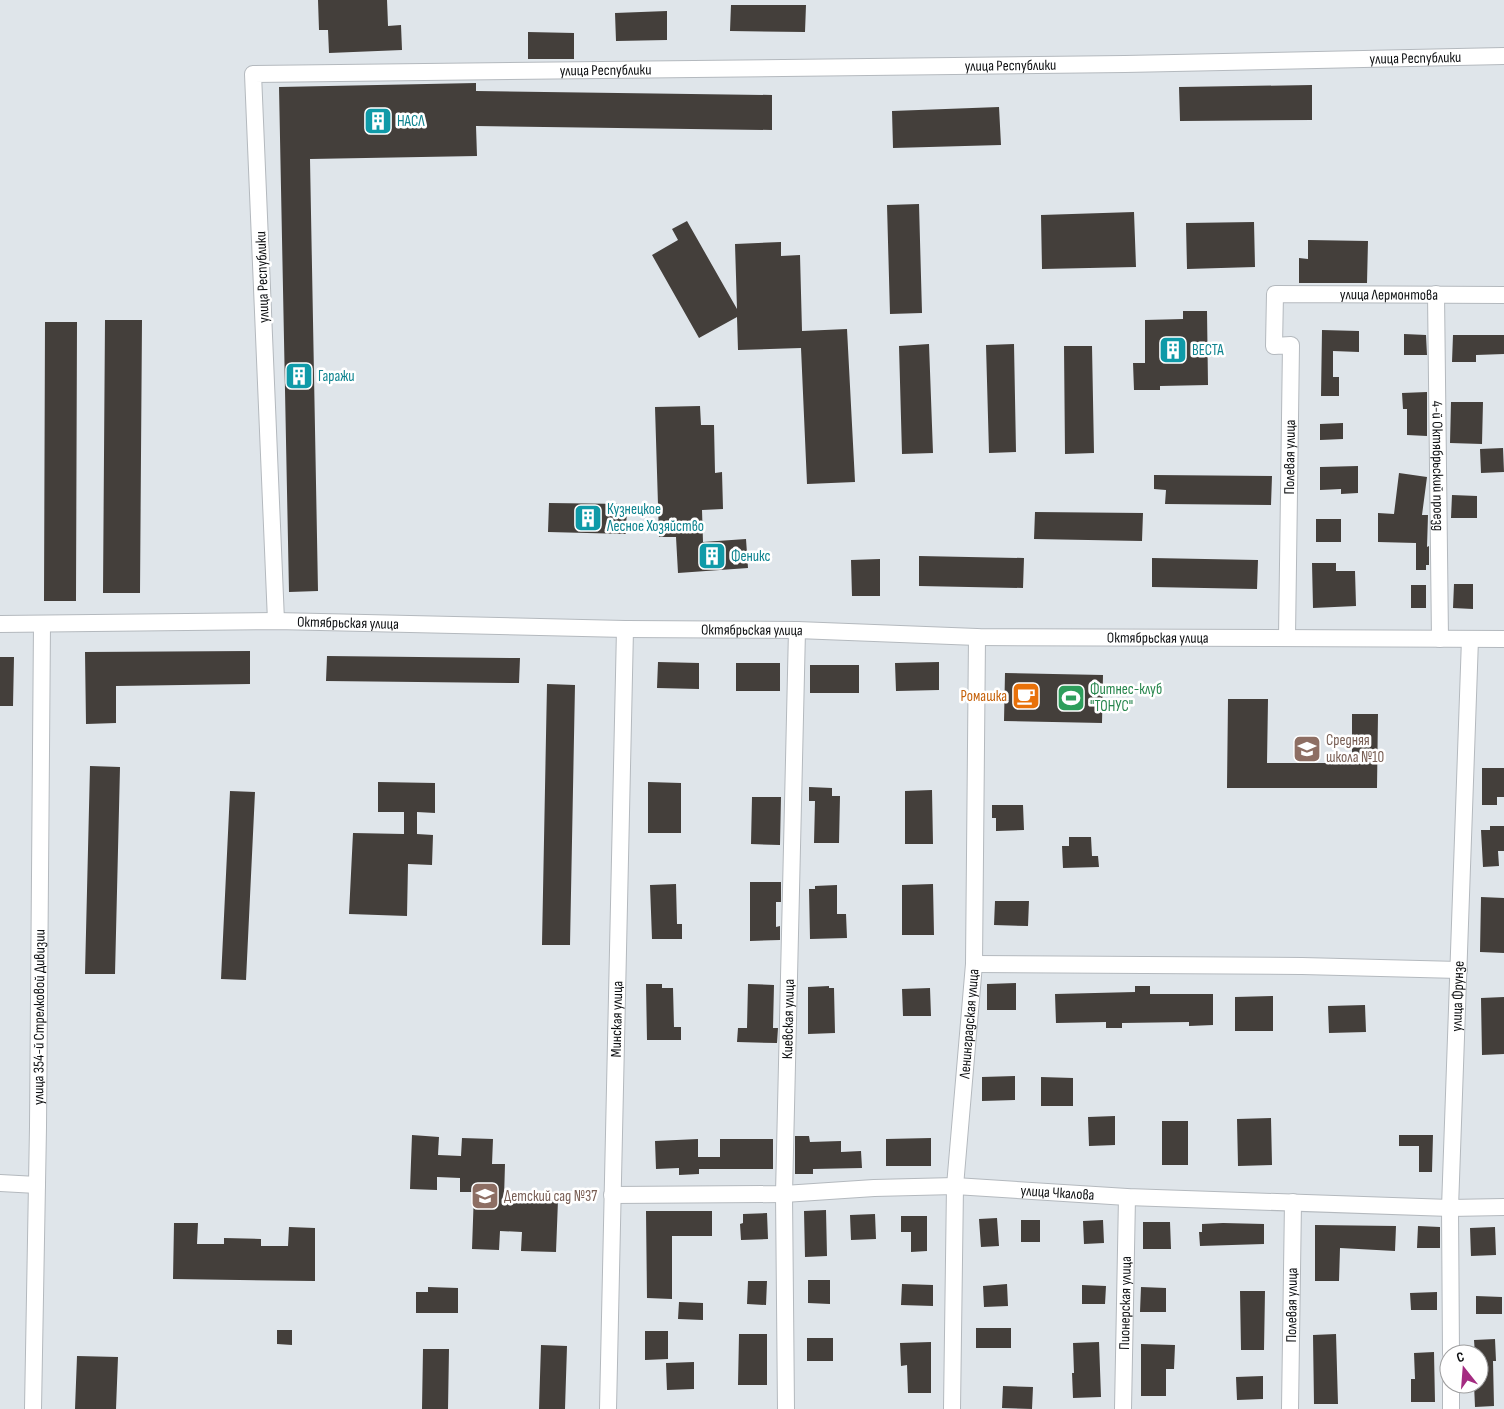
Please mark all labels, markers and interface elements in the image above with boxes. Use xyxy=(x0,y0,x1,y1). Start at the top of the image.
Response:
street label: улица Республики xyxy=(1369,48,1461,69)
street label: улица Республики xyxy=(964,56,1056,76)
street label: улица Республики xyxy=(560,60,651,80)
building icon: НАСЛ xyxy=(363,106,393,136)
place label: НАСЛ xyxy=(397,112,425,131)
street label: улица Республики xyxy=(251,231,274,323)
street label: улица Лермонтова xyxy=(1340,285,1438,305)
building icon: ВЕСТА xyxy=(1158,335,1188,365)
place label: ВЕСТА xyxy=(1192,341,1224,360)
building icon: Гаражи xyxy=(284,361,314,391)
place label: Гаражи xyxy=(318,367,355,386)
street label: 4-й Октябрьский проезд xyxy=(1427,401,1448,531)
street label: Полевая улица xyxy=(1280,419,1300,495)
place label: Кузнецкое Лесное Хозяйство xyxy=(606,500,704,536)
building icon: Кузнецкое Лесное Хозяйство xyxy=(573,503,603,533)
building icon: Феникс xyxy=(697,541,727,571)
place label: Феникс xyxy=(731,547,771,566)
street label: Октябрьская улица xyxy=(297,612,399,634)
street label: Октябрьская улица xyxy=(701,620,803,640)
street label: Октябрьская улица xyxy=(1107,628,1209,648)
place label: Фитнес-клуб "ТОНУС" xyxy=(1090,680,1162,716)
cafe icon: Ромашка xyxy=(1011,681,1041,711)
sports icon: Фитнес-клуб "ТОНУС" xyxy=(1056,683,1086,713)
place label: Ромашка xyxy=(960,687,1007,706)
place label: Средняя школа №10 xyxy=(1326,731,1384,767)
school or university icon: Средняя школа №10 xyxy=(1292,734,1322,764)
street label: улица 354-й Стрелковой Дивизии xyxy=(29,929,50,1105)
street label: улица Фрунзе xyxy=(1447,960,1469,1032)
street label: Ленинградская улица xyxy=(955,968,984,1080)
street label: Киевская улица xyxy=(778,978,799,1059)
street label: Минская улица xyxy=(607,980,627,1058)
school or university icon: Детский сад №37 xyxy=(470,1181,500,1211)
street label: улица Чкалова xyxy=(1020,1181,1095,1205)
place label: Детский сад №37 xyxy=(504,1187,597,1206)
street label: Пионерская улица xyxy=(1115,1256,1136,1350)
street label: Полевая улица xyxy=(1282,1267,1302,1343)
north arrow xyxy=(1439,1344,1489,1394)
text: С xyxy=(1454,1348,1466,1366)

